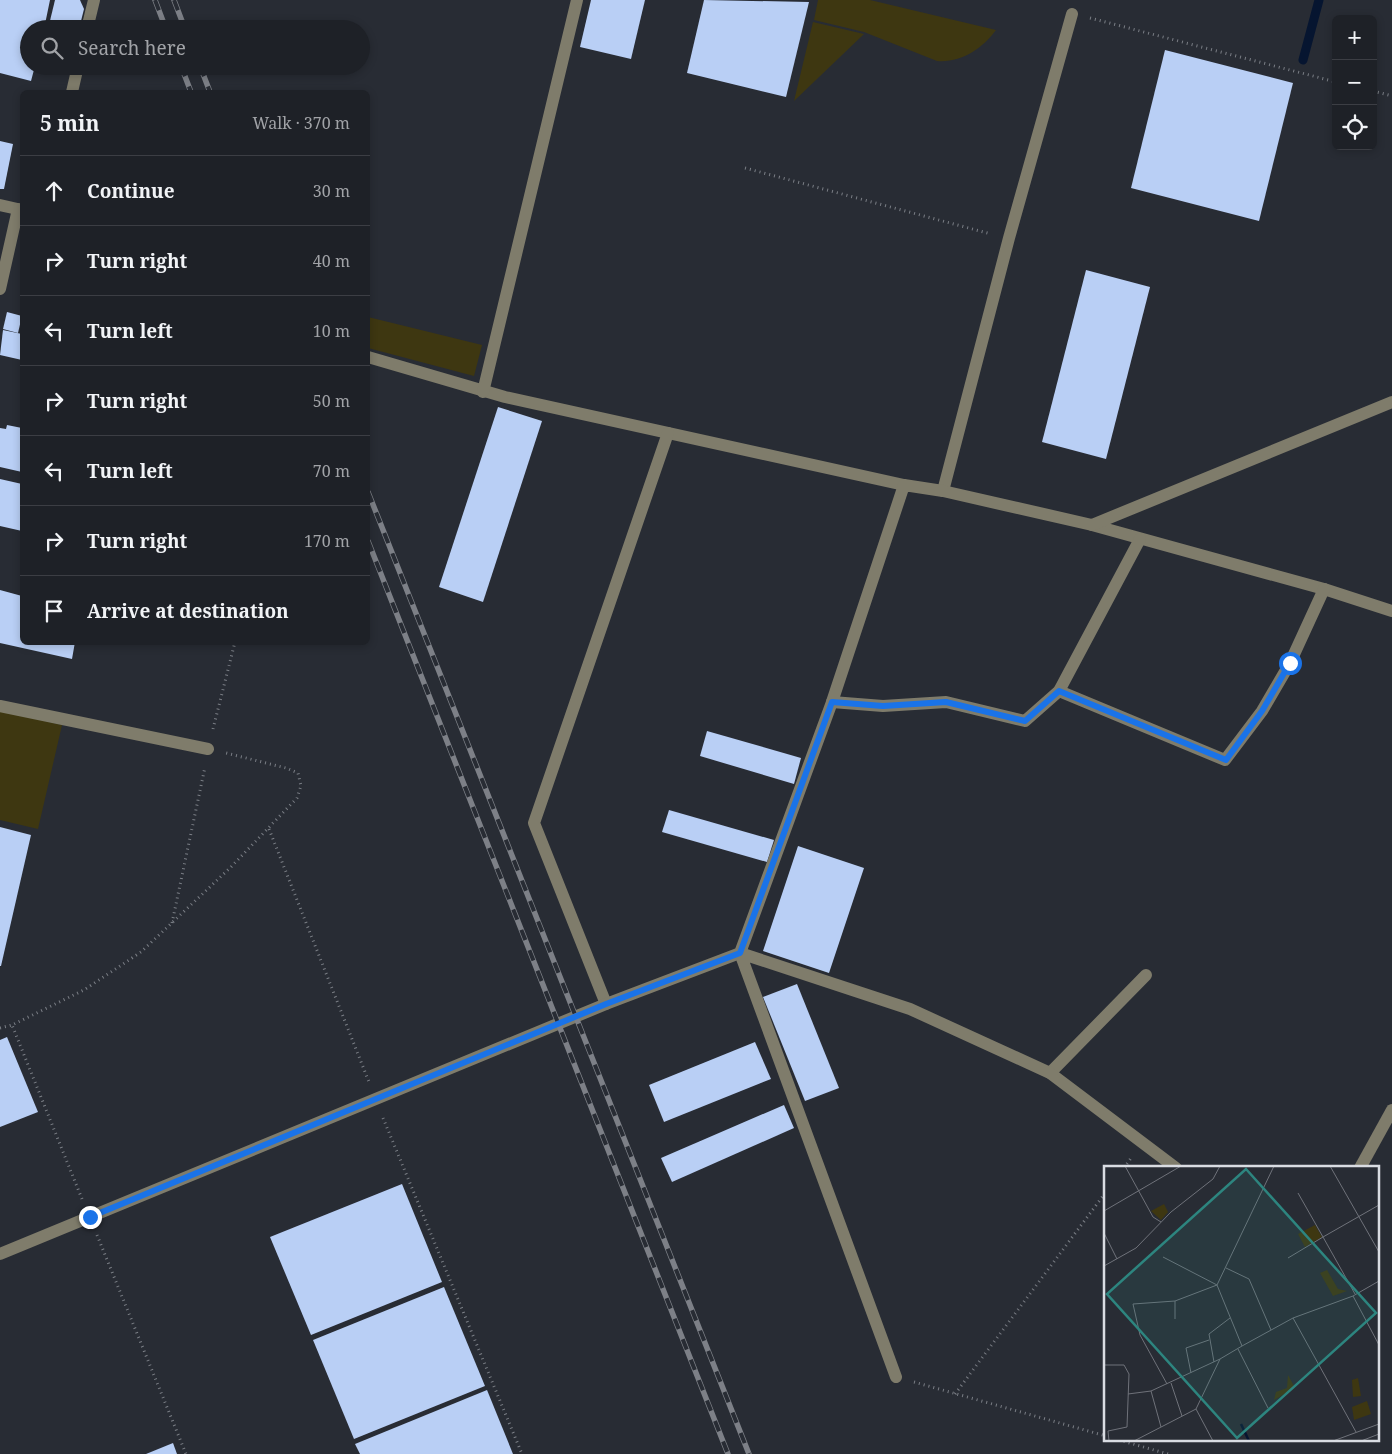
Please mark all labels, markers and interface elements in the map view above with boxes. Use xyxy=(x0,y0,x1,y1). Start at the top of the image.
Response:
map controls xyxy=(1332,15,1377,150)
button: + xyxy=(1332,15,1377,60)
search box xyxy=(20,20,370,75)
icon: search xyxy=(38,34,66,62)
text: Search here xyxy=(78,35,186,61)
button: − xyxy=(1332,60,1377,105)
button: locate xyxy=(1332,105,1377,150)
text: 5 min xyxy=(40,109,99,137)
text: Walk · 370 m xyxy=(253,112,350,134)
icon: ahead xyxy=(40,177,68,205)
text: Continue xyxy=(87,178,175,204)
text: 30 m xyxy=(313,180,350,202)
icon: right xyxy=(40,247,68,275)
text: Turn right xyxy=(87,248,187,274)
text: 40 m xyxy=(313,250,350,272)
icon: left xyxy=(40,317,68,345)
text: Turn left xyxy=(87,318,173,344)
text: 10 m xyxy=(313,320,350,342)
icon: right xyxy=(40,387,68,415)
text: Turn right xyxy=(87,388,187,414)
text: 50 m xyxy=(313,390,350,412)
icon: left xyxy=(40,457,68,485)
text: Turn left xyxy=(87,458,173,484)
text: 70 m xyxy=(313,460,350,482)
icon: right xyxy=(40,527,68,555)
text: Turn right xyxy=(87,528,187,554)
text: 170 m xyxy=(304,530,350,552)
icon: arrive xyxy=(40,597,68,625)
text: Arrive at destination xyxy=(87,598,289,624)
route start xyxy=(1279,652,1302,675)
inset map xyxy=(1104,1166,1380,1442)
route end xyxy=(79,1206,102,1229)

